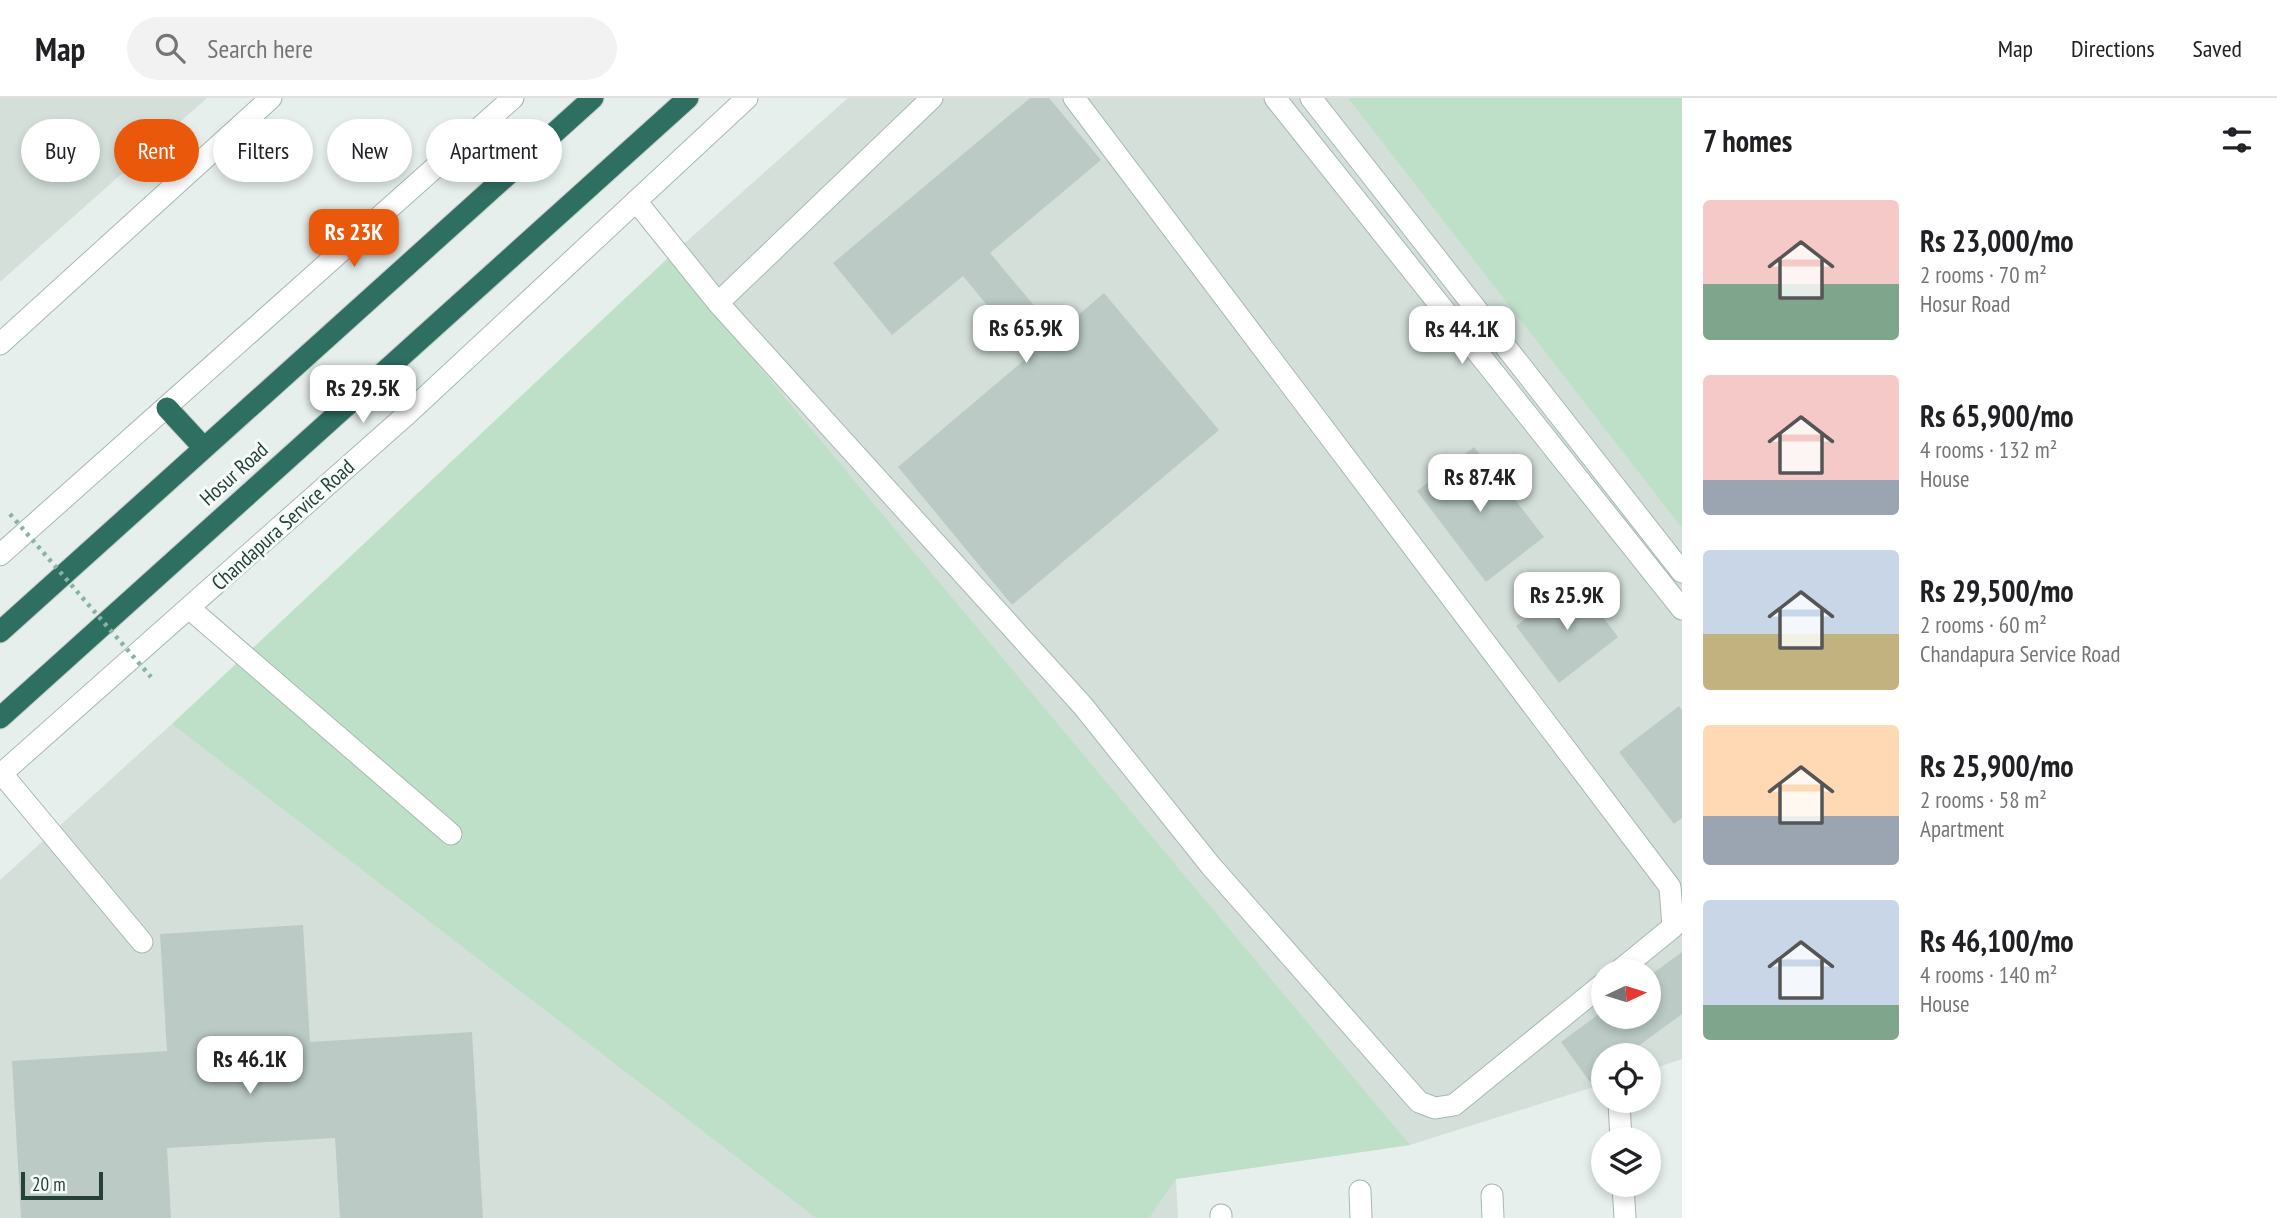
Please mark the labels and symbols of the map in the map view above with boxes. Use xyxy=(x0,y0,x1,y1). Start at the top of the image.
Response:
pin: Rs 23K xyxy=(297,209,411,269)
pin: Rs 65.9K xyxy=(954,306,1098,365)
pin: Rs 44.1K xyxy=(1390,306,1534,366)
pin: Rs 29.5K xyxy=(291,366,435,425)
street label: Hosur Road xyxy=(194,436,273,511)
street label: Chandapura Service Road xyxy=(206,453,360,596)
pin: Rs 87.4K xyxy=(1408,454,1552,514)
pin: Rs 25.9K xyxy=(1495,573,1639,632)
north arrow xyxy=(1591,959,1661,1029)
pin: Rs 46.1K xyxy=(178,1037,322,1096)
scale bar xyxy=(21,1169,103,1201)

